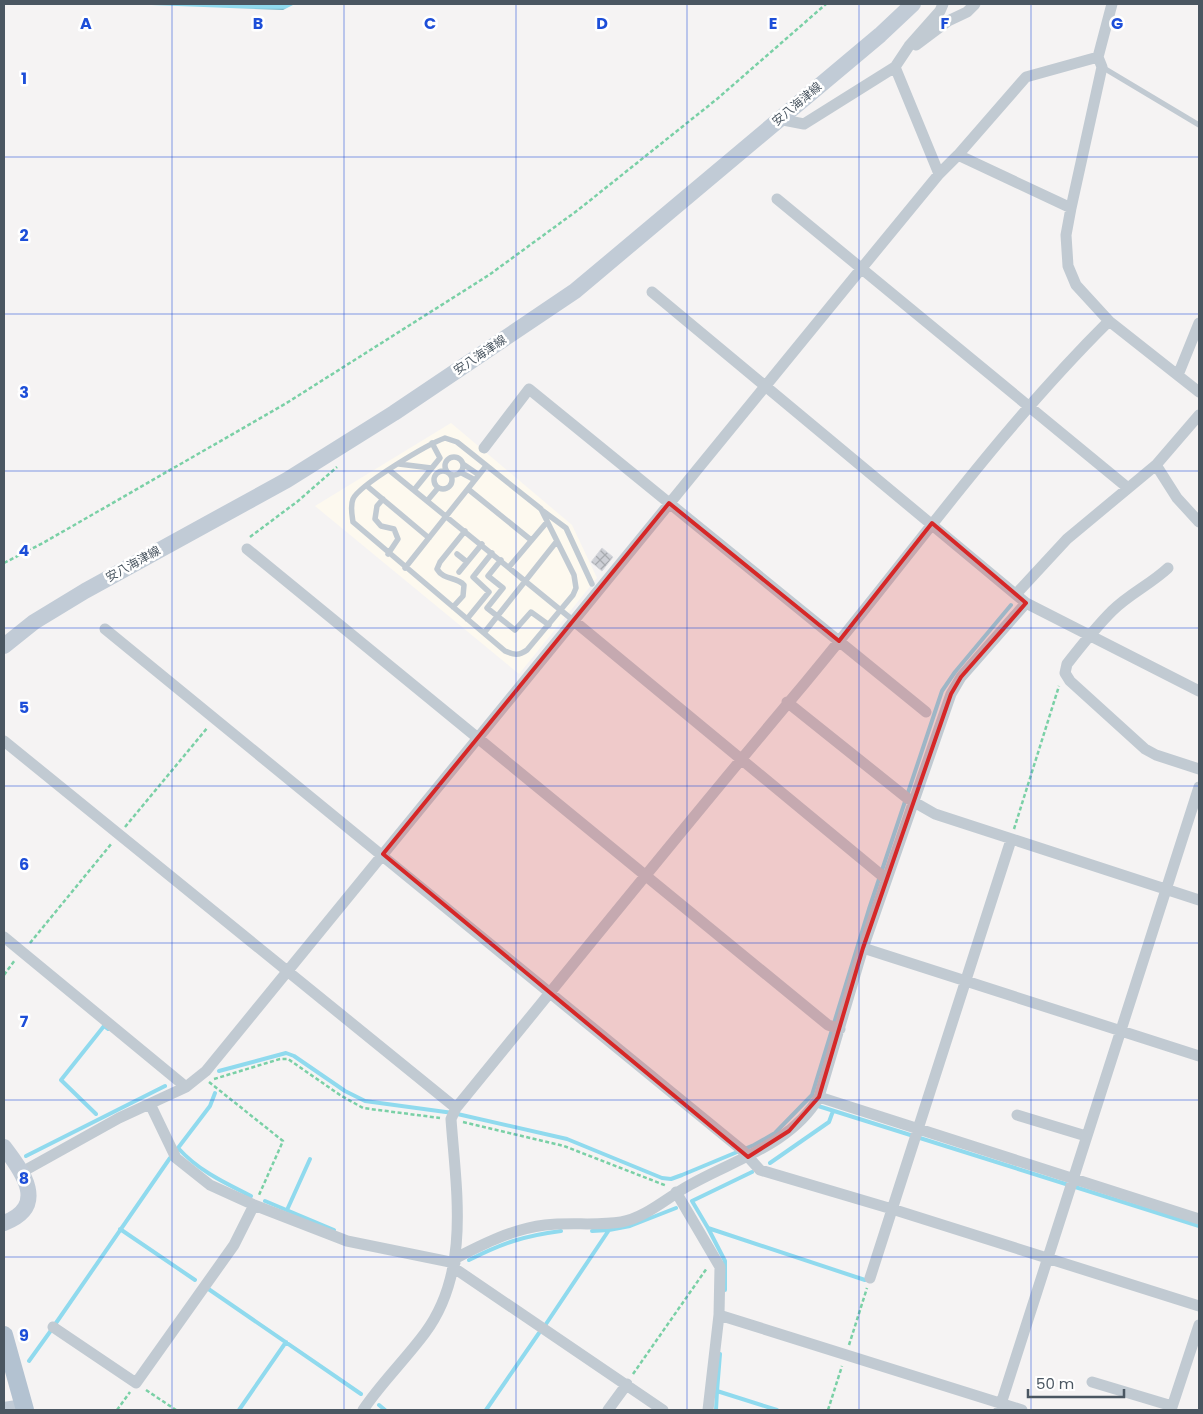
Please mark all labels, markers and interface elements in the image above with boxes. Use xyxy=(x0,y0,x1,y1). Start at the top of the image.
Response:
text: A xyxy=(80,12,92,35)
text: B xyxy=(253,12,263,35)
text: C xyxy=(424,12,436,35)
text: D xyxy=(596,12,608,35)
text: E xyxy=(769,12,777,35)
text: F xyxy=(941,12,950,35)
text: G xyxy=(1111,12,1123,35)
text: 1 xyxy=(21,67,27,90)
street label: 安八海津線 xyxy=(768,78,825,129)
text: 2 xyxy=(19,224,29,247)
street label: 安八海津線 xyxy=(450,331,509,378)
text: 3 xyxy=(19,381,29,404)
text: 4 xyxy=(19,539,30,562)
street label: 安八海津線 xyxy=(102,542,163,586)
text: 5 xyxy=(19,696,29,719)
text: 6 xyxy=(19,853,29,876)
text: 7 xyxy=(20,1010,29,1033)
text: 8 xyxy=(19,1167,29,1190)
text: 9 xyxy=(19,1324,29,1347)
scale bar xyxy=(1028,1366,1124,1398)
text: 50 m xyxy=(1036,1373,1074,1394)

